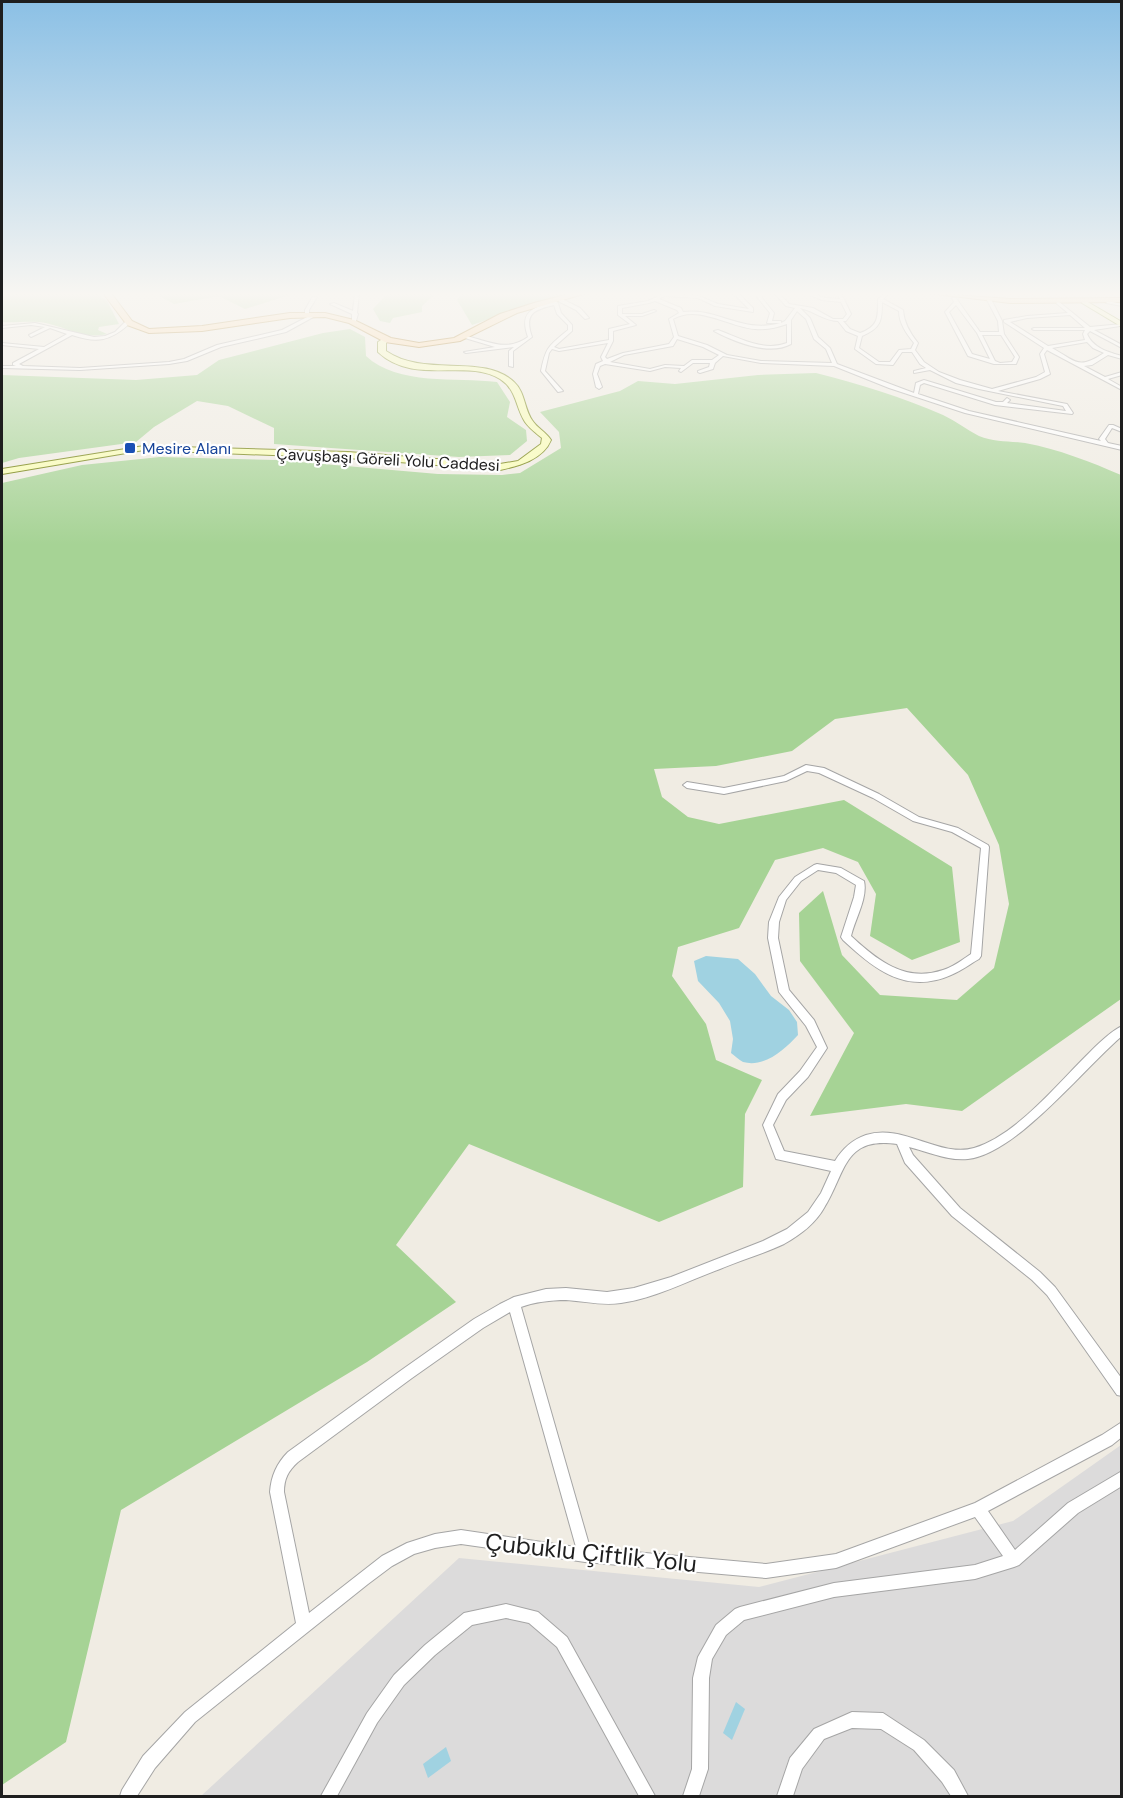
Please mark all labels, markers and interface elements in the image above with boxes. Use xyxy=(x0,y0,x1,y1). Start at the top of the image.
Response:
place label: Mesire Alanı xyxy=(142,438,231,459)
marker: Mesire Alanı xyxy=(123,441,137,455)
street label: Çavuşbaşı Göreli Yolu Caddesi xyxy=(276,443,500,476)
street label: Çubuklu Çiftlik Yolu xyxy=(484,1526,698,1579)

